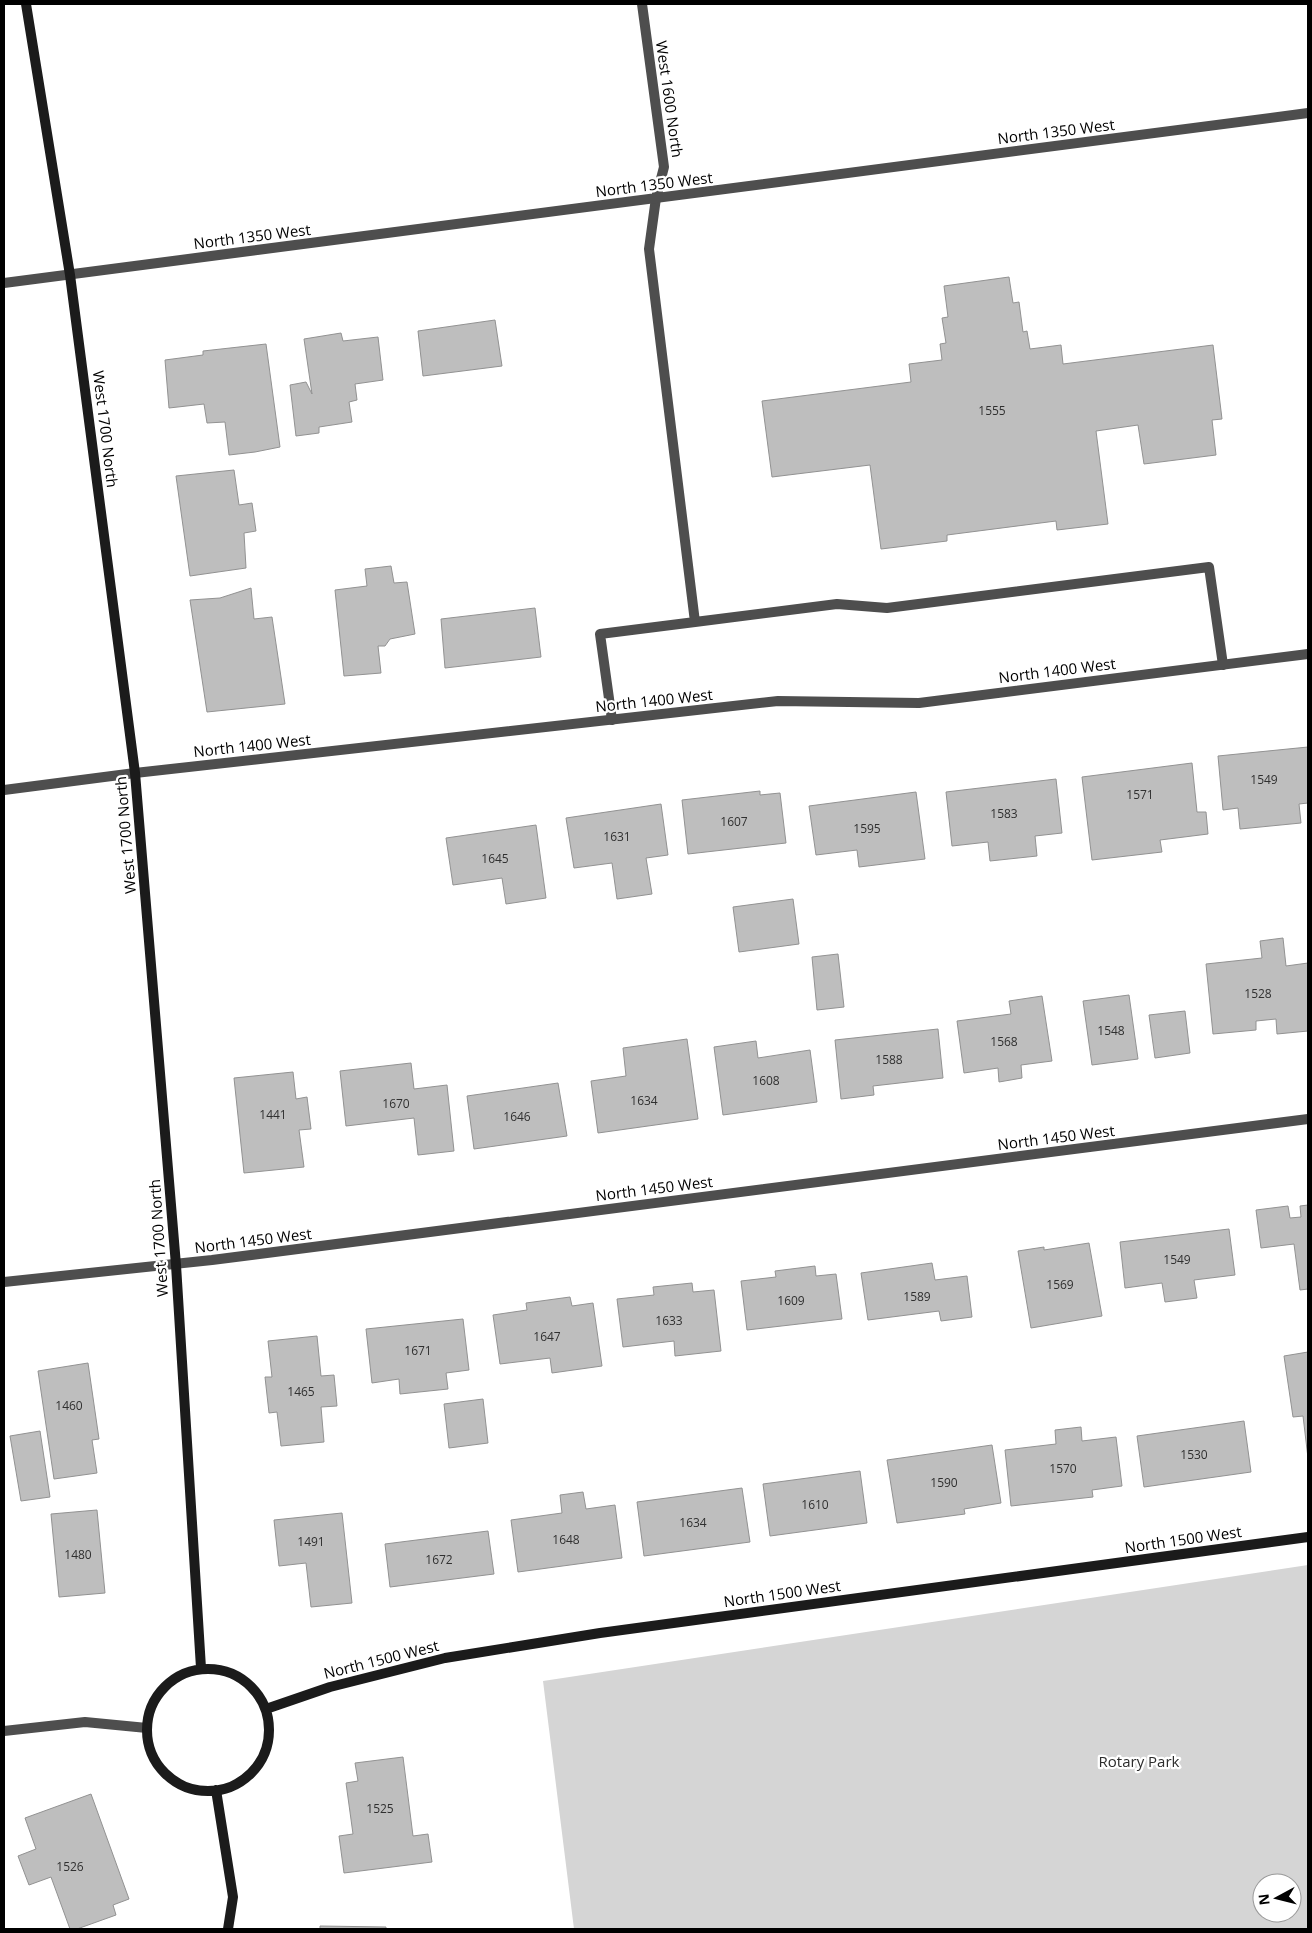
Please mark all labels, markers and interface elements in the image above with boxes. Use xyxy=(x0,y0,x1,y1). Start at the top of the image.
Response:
street label: West 1600 North xyxy=(652,39,688,159)
street label: North 1350 West xyxy=(996,114,1116,148)
street label: North 1350 West xyxy=(594,167,714,201)
street label: North 1350 West xyxy=(192,219,312,253)
street label: West 1700 North xyxy=(89,369,123,489)
house number: 1555 xyxy=(978,402,1006,419)
street label: North 1400 West xyxy=(997,653,1117,687)
street label: North 1400 West xyxy=(594,684,714,716)
street label: North 1400 West xyxy=(192,729,312,761)
house number: 1549 xyxy=(1250,771,1278,788)
street label: West 1700 North xyxy=(110,775,140,895)
house number: 1571 xyxy=(1126,786,1154,803)
house number: 1583 xyxy=(990,805,1018,822)
house number: 1607 xyxy=(720,813,748,830)
house number: 1595 xyxy=(853,820,881,837)
house number: 1631 xyxy=(603,828,631,845)
house number: 1645 xyxy=(481,850,509,867)
house number: 1528 xyxy=(1244,985,1272,1002)
house number: 1548 xyxy=(1097,1022,1125,1039)
house number: 1568 xyxy=(990,1033,1018,1050)
house number: 1588 xyxy=(875,1051,903,1068)
house number: 1608 xyxy=(752,1072,780,1089)
house number: 1634 xyxy=(630,1092,658,1109)
house number: 1670 xyxy=(382,1095,410,1112)
house number: 1441 xyxy=(259,1106,287,1123)
house number: 1646 xyxy=(503,1108,531,1125)
street label: North 1450 West xyxy=(996,1120,1116,1154)
street label: North 1450 West xyxy=(594,1171,714,1205)
street label: West 1700 North xyxy=(144,1179,172,1297)
street label: North 1450 West xyxy=(193,1223,313,1257)
house number: 1549 xyxy=(1163,1251,1191,1268)
house number: 1569 xyxy=(1046,1276,1074,1293)
house number: 1589 xyxy=(903,1288,931,1305)
house number: 1609 xyxy=(777,1292,805,1309)
house number: 1633 xyxy=(655,1312,683,1329)
house number: 1647 xyxy=(533,1328,561,1345)
house number: 1671 xyxy=(404,1342,432,1359)
house number: 1465 xyxy=(287,1383,315,1400)
house number: 1460 xyxy=(55,1397,83,1414)
house number: 1530 xyxy=(1180,1446,1208,1463)
house number: 1570 xyxy=(1049,1460,1077,1477)
house number: 1590 xyxy=(930,1474,958,1491)
house number: 1610 xyxy=(801,1496,829,1513)
house number: 1634 xyxy=(679,1514,707,1531)
street label: North 1500 West xyxy=(1123,1521,1243,1557)
house number: 1648 xyxy=(552,1531,580,1548)
house number: 1491 xyxy=(297,1533,325,1550)
house number: 1480 xyxy=(64,1546,92,1563)
house number: 1672 xyxy=(425,1551,453,1568)
street label: North 1500 West xyxy=(722,1575,842,1611)
street label: North 1500 West xyxy=(321,1635,441,1683)
park label: Rotary Park xyxy=(1099,1751,1180,1771)
house number: 1525 xyxy=(366,1800,394,1817)
house number: 1526 xyxy=(56,1858,84,1875)
north arrow xyxy=(1252,1873,1302,1923)
text: N xyxy=(1253,1893,1274,1906)

